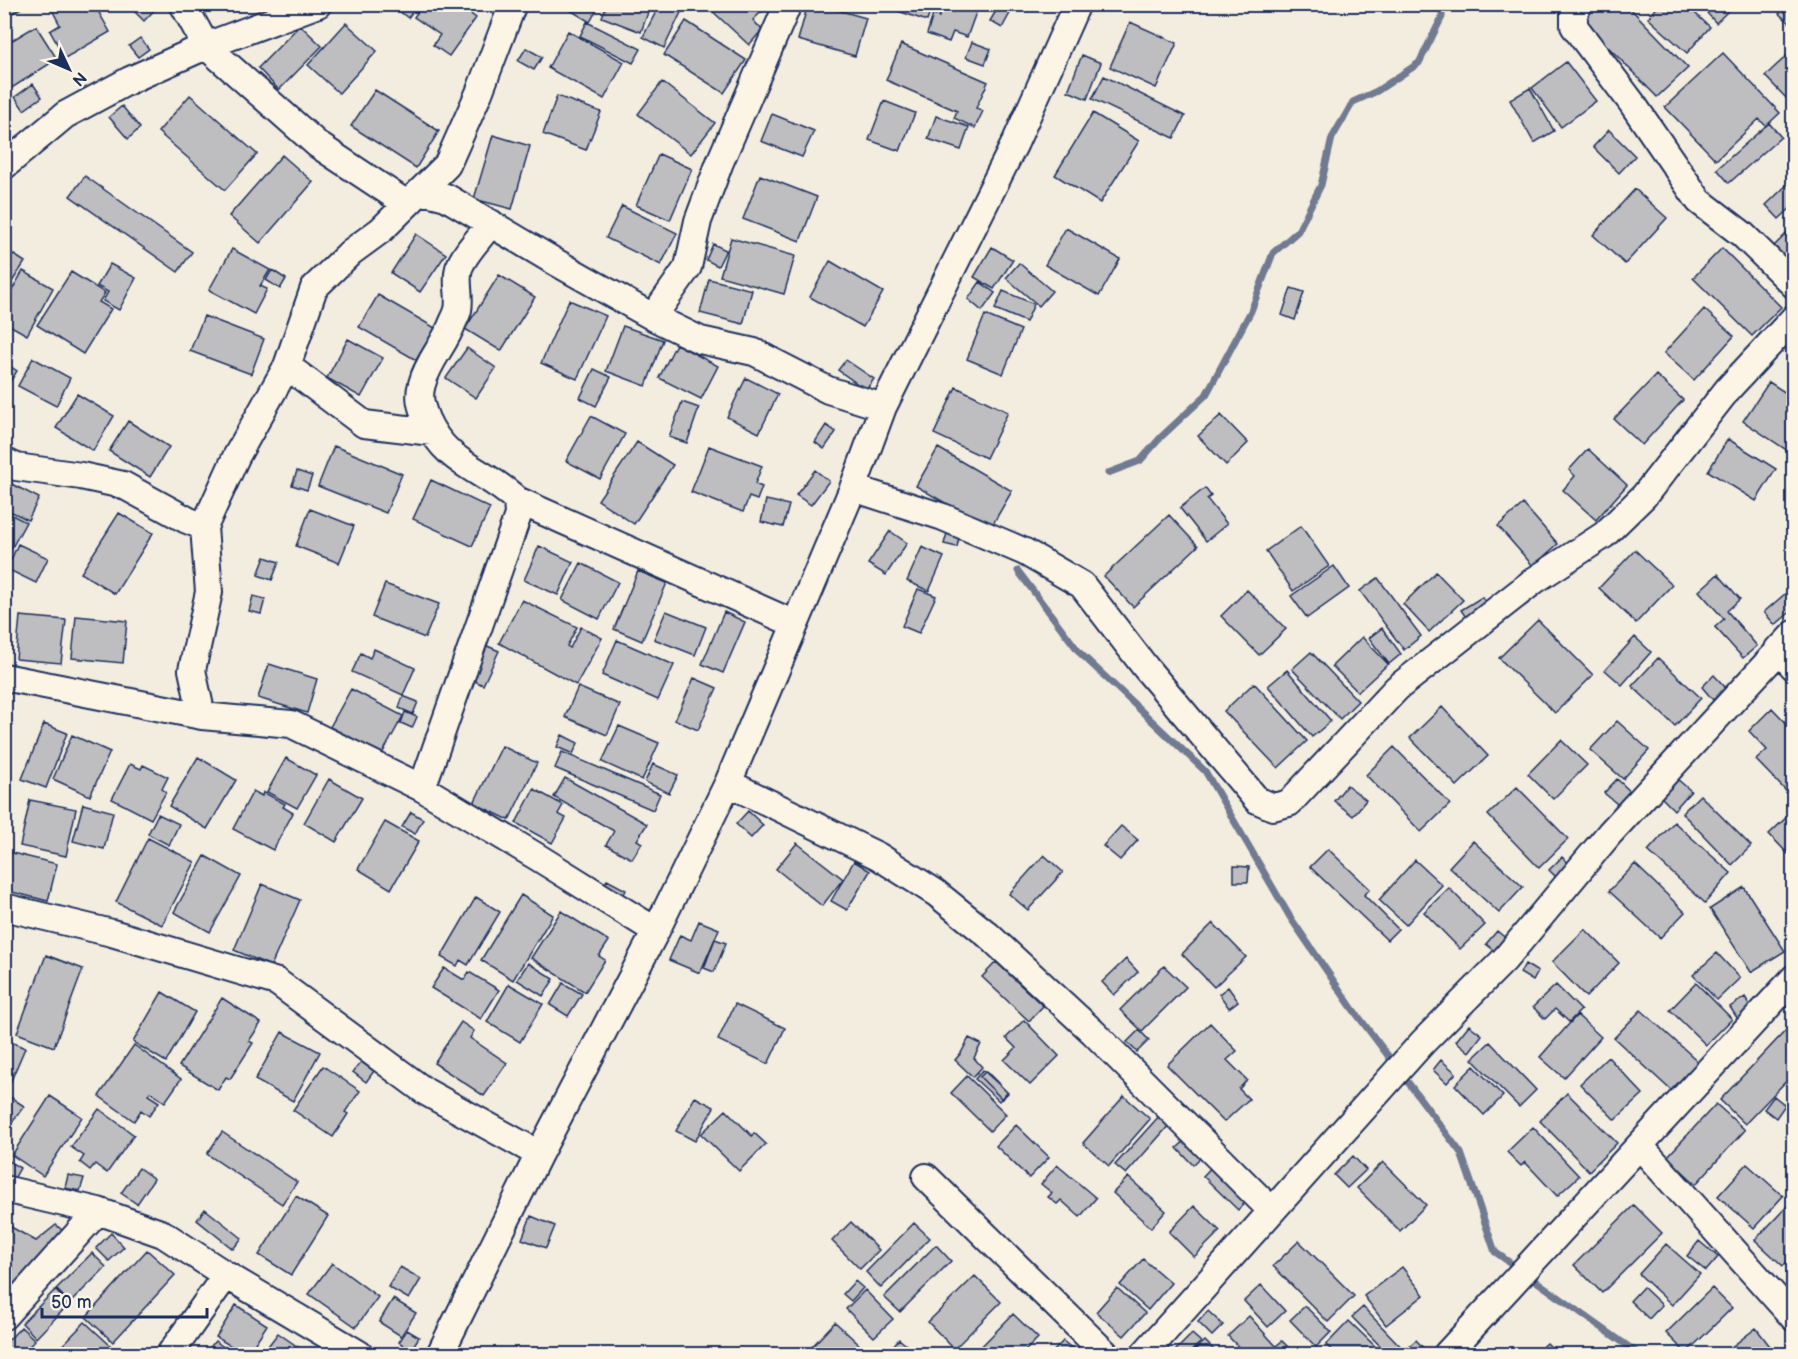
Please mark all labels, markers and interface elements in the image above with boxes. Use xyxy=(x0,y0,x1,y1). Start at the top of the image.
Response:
north arrow xyxy=(39,39,99,99)
text: N xyxy=(68,67,90,89)
scale bar xyxy=(42,1281,207,1319)
text: 50 m xyxy=(51,1292,92,1313)

